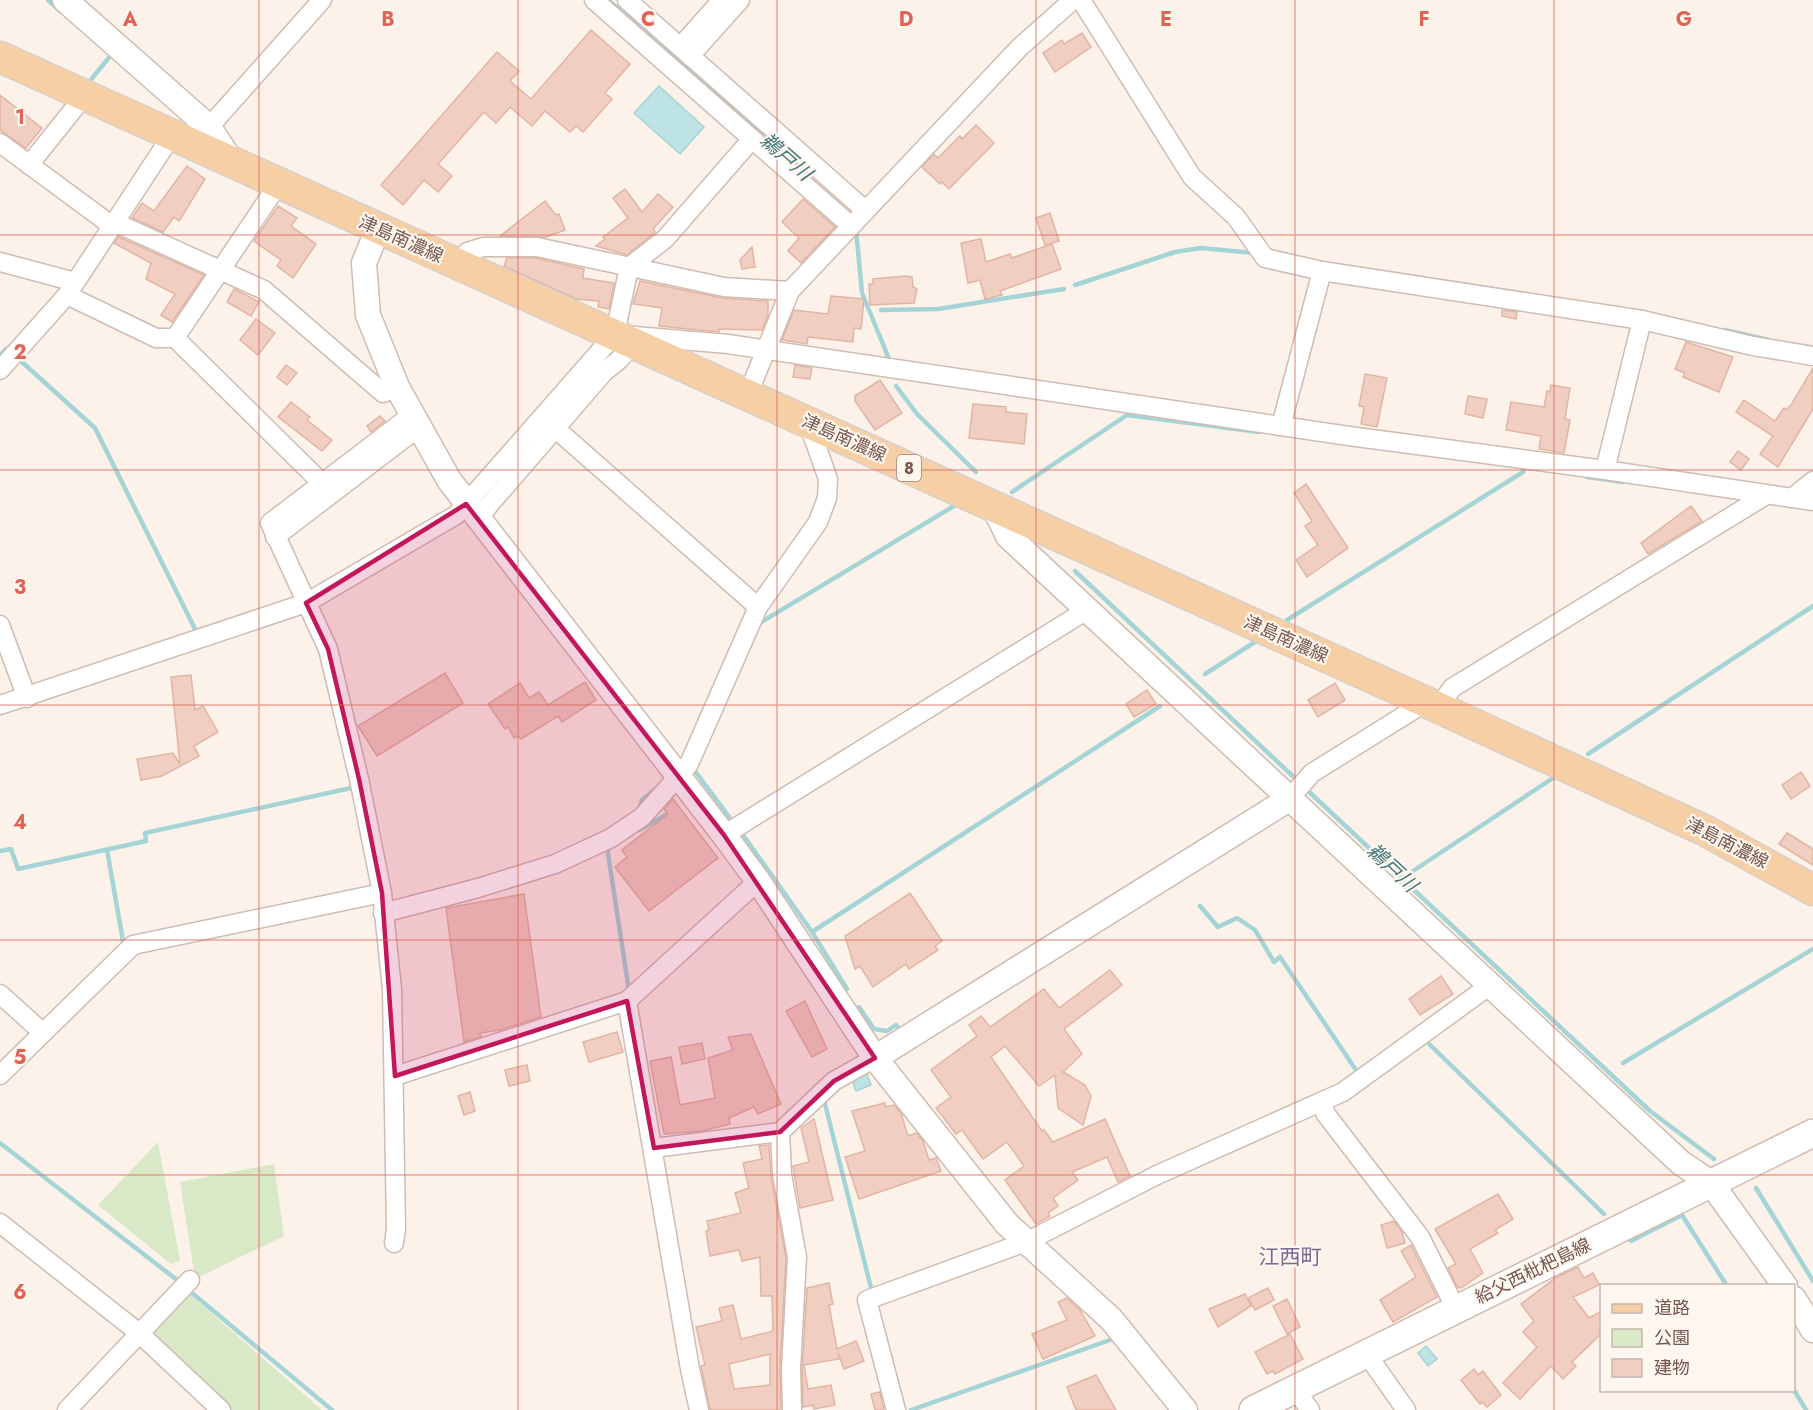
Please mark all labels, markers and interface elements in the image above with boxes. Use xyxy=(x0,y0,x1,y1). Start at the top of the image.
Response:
text: A xyxy=(122,5,138,34)
text: B xyxy=(381,5,395,34)
text: C xyxy=(641,5,655,34)
text: D xyxy=(899,5,913,34)
text: E xyxy=(1160,5,1172,34)
text: F xyxy=(1418,5,1430,34)
text: G xyxy=(1676,5,1692,34)
text: 1 xyxy=(15,103,25,132)
water label: 鵜戸川 xyxy=(754,126,820,189)
street label: 津島南濃線 xyxy=(355,209,447,269)
text: 2 xyxy=(13,338,27,367)
street label: 津島南濃線 xyxy=(798,408,890,468)
road number: 8 xyxy=(897,455,921,481)
text: 3 xyxy=(14,573,26,602)
street label: 津島南濃線 xyxy=(1240,609,1332,669)
text: 4 xyxy=(13,808,27,837)
street label: 津島南濃線 xyxy=(1681,811,1773,875)
water label: 鵜戸川 xyxy=(1360,837,1425,900)
text: 5 xyxy=(14,1043,27,1072)
street label: 給父西枇杷島線 xyxy=(1471,1232,1595,1310)
district label: 江西町 xyxy=(1259,1242,1322,1272)
text: 6 xyxy=(13,1278,27,1307)
legend xyxy=(1600,1284,1795,1392)
text: 道路 xyxy=(1654,1295,1690,1321)
text: 公園 xyxy=(1654,1325,1690,1351)
text: 建物 xyxy=(1654,1355,1690,1381)

